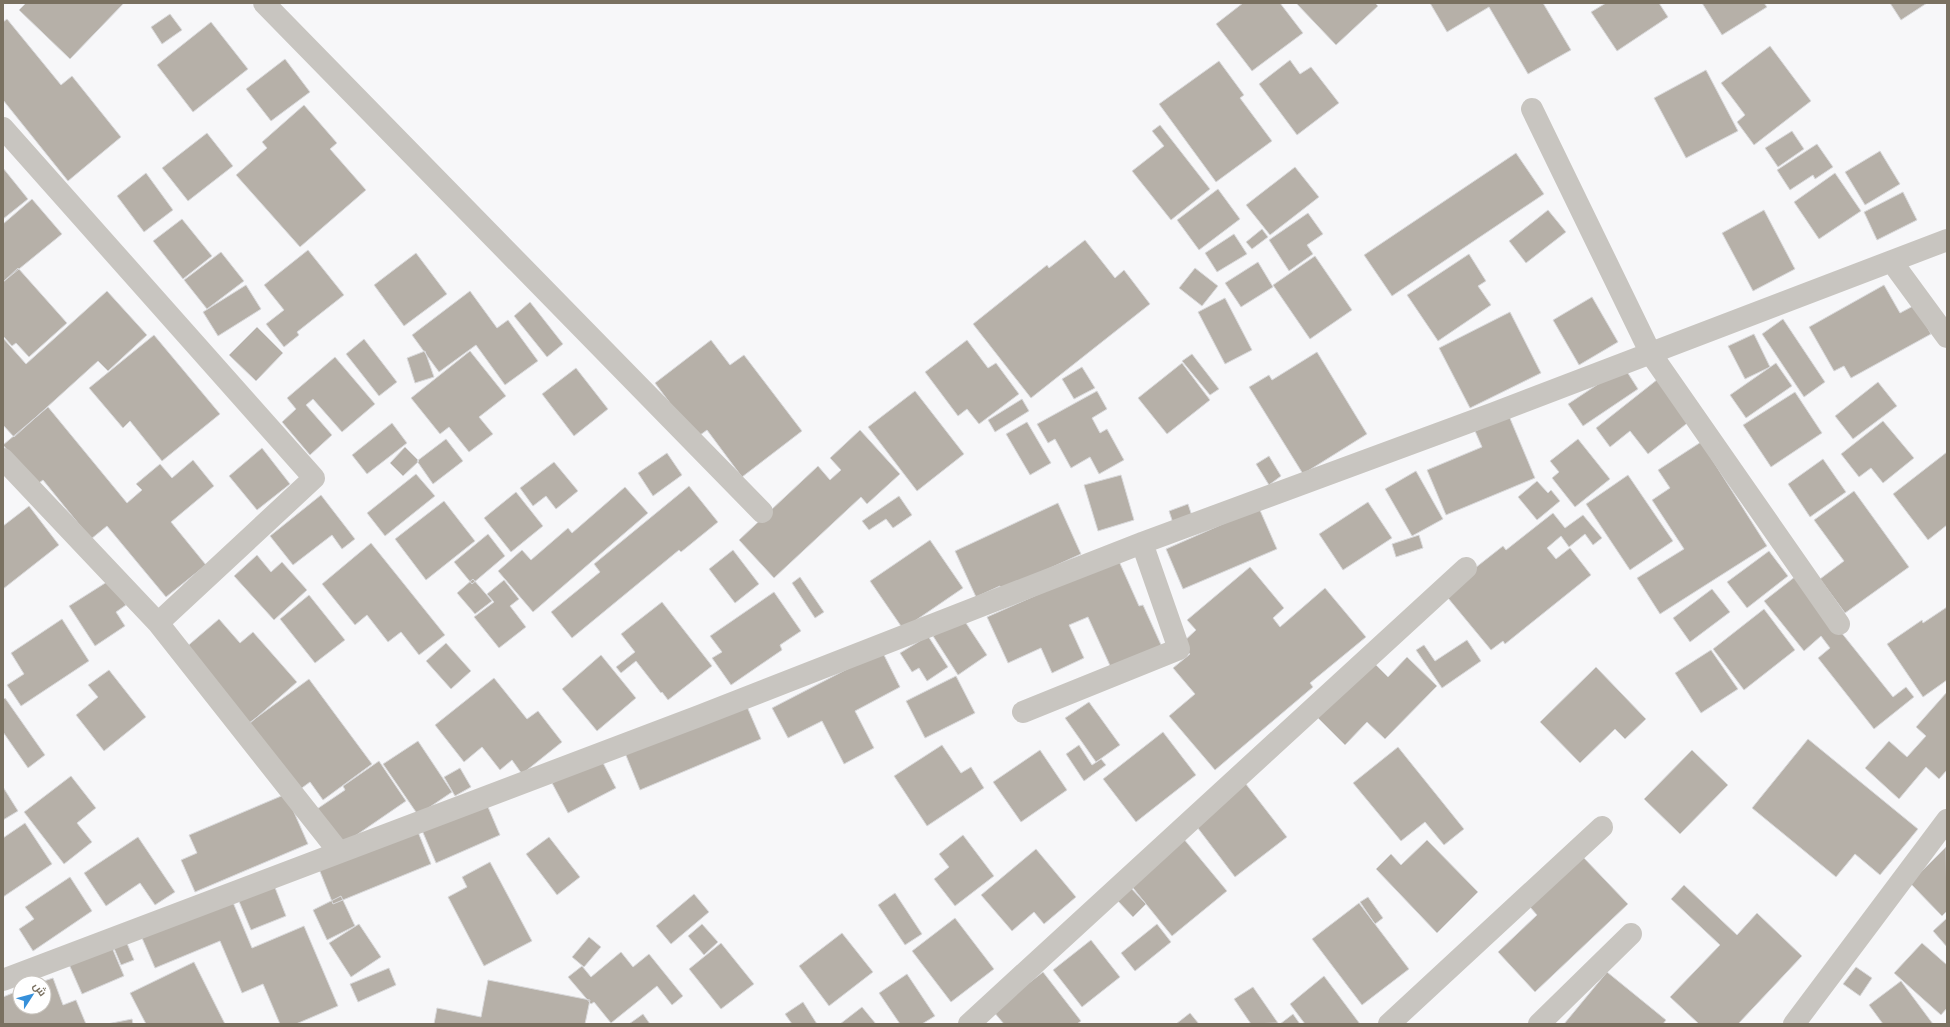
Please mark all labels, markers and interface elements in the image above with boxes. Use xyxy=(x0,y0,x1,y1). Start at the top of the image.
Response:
north arrow xyxy=(12,975,52,1015)
text: ش xyxy=(30,980,49,999)

